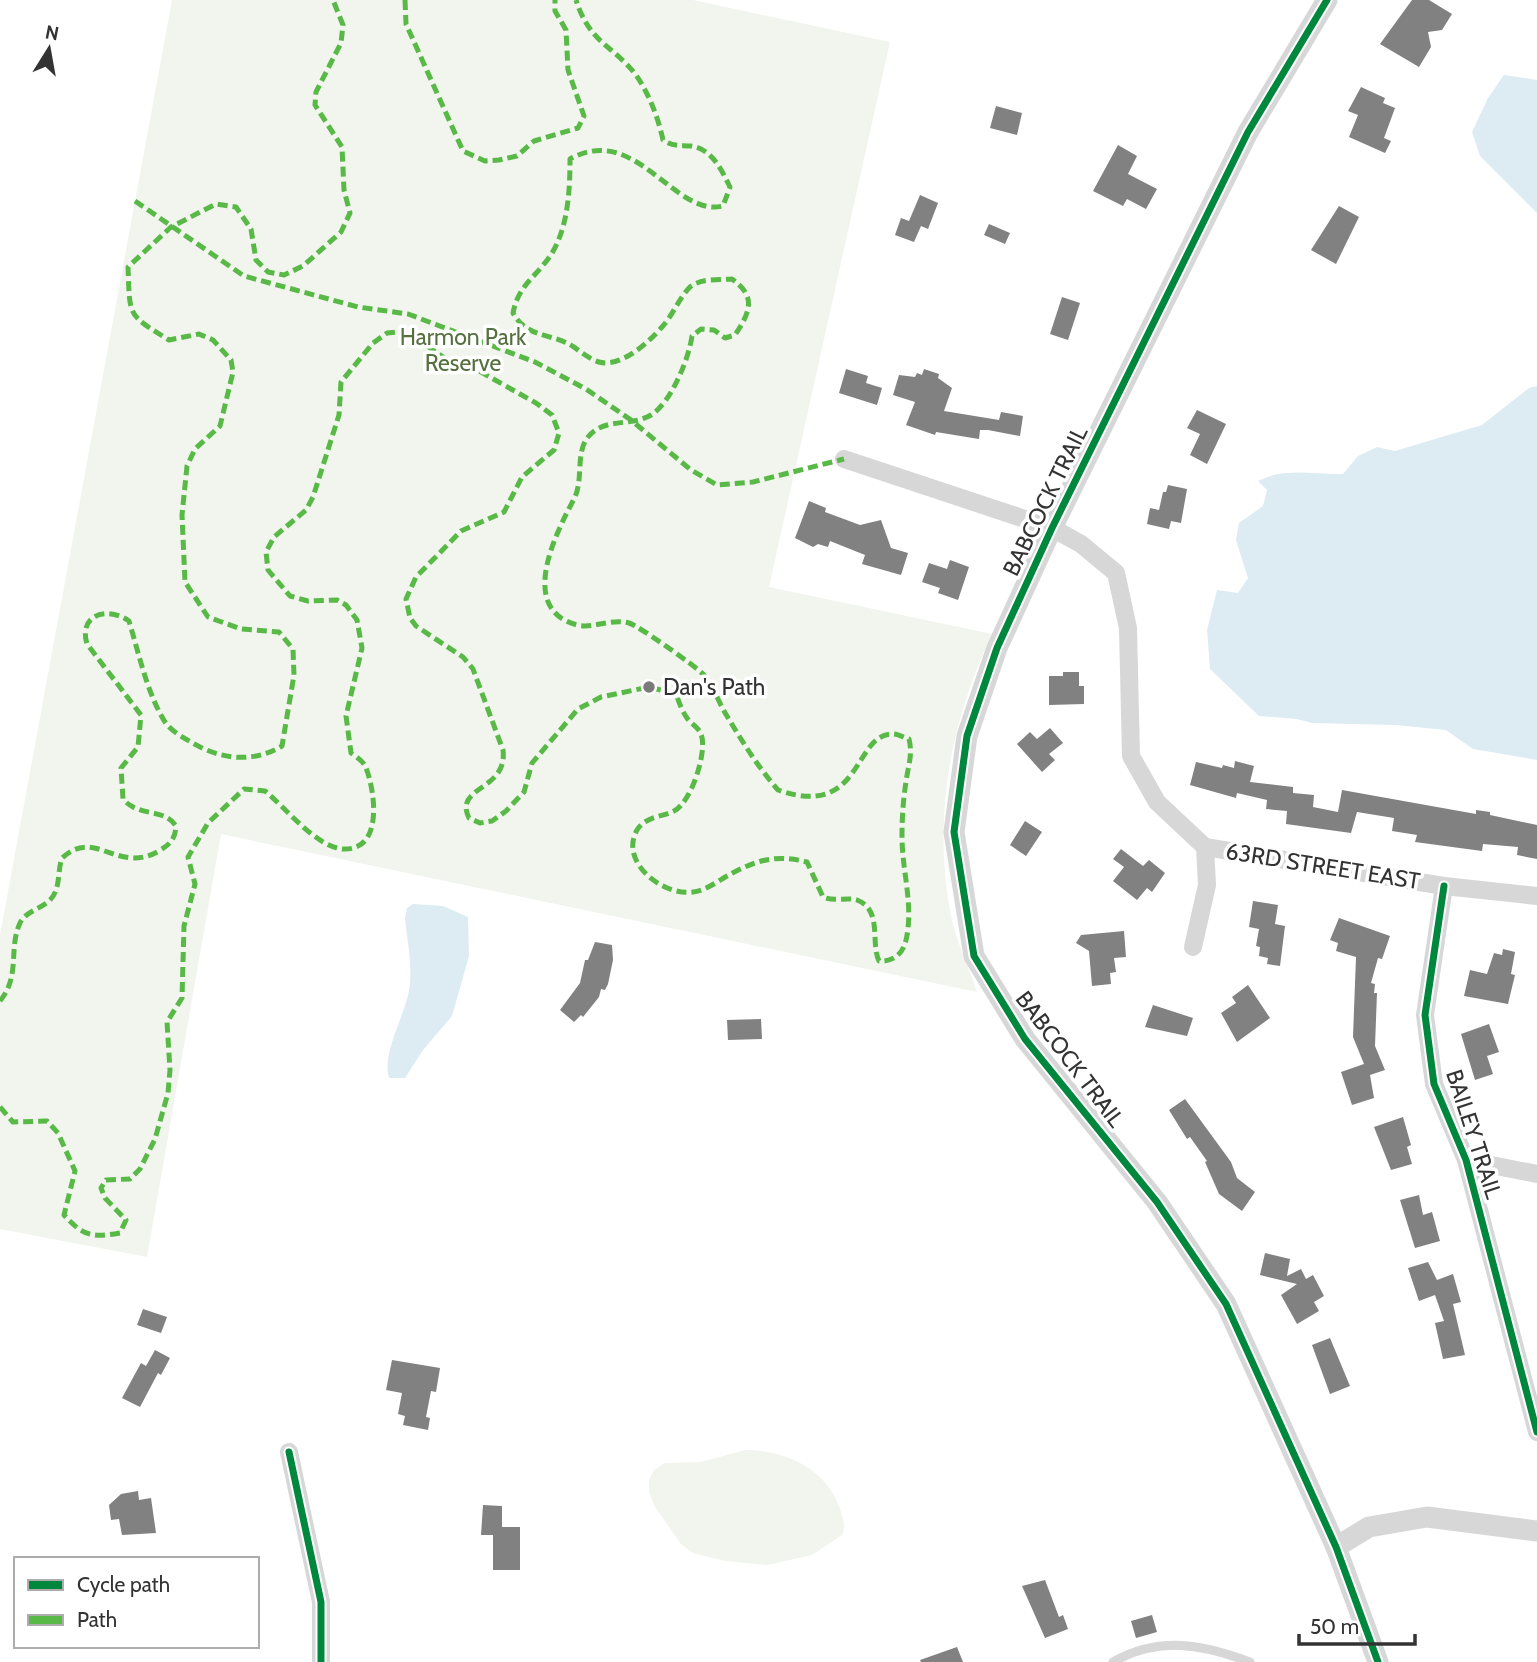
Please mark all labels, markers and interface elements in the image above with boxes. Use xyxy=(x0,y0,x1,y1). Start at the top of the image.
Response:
north arrow xyxy=(14,14,84,84)
text: N xyxy=(43,20,61,45)
park label: Harmon Park Reserve xyxy=(400,323,527,377)
street label: BABCOCK TRAIL xyxy=(997,421,1094,580)
place label: Dan's Path xyxy=(663,673,765,701)
marker: Dan's Path xyxy=(641,679,657,695)
street label: 63RD STREET EAST xyxy=(1224,837,1422,895)
street label: BABCOCK TRAIL xyxy=(1010,985,1131,1133)
street label: BAILEY TRAIL xyxy=(1440,1066,1508,1202)
legend xyxy=(14,1557,259,1648)
text: Cycle path xyxy=(77,1572,170,1597)
scale bar xyxy=(1299,1602,1414,1646)
text: Path xyxy=(77,1607,117,1632)
text: 50 m xyxy=(1310,1614,1359,1639)

